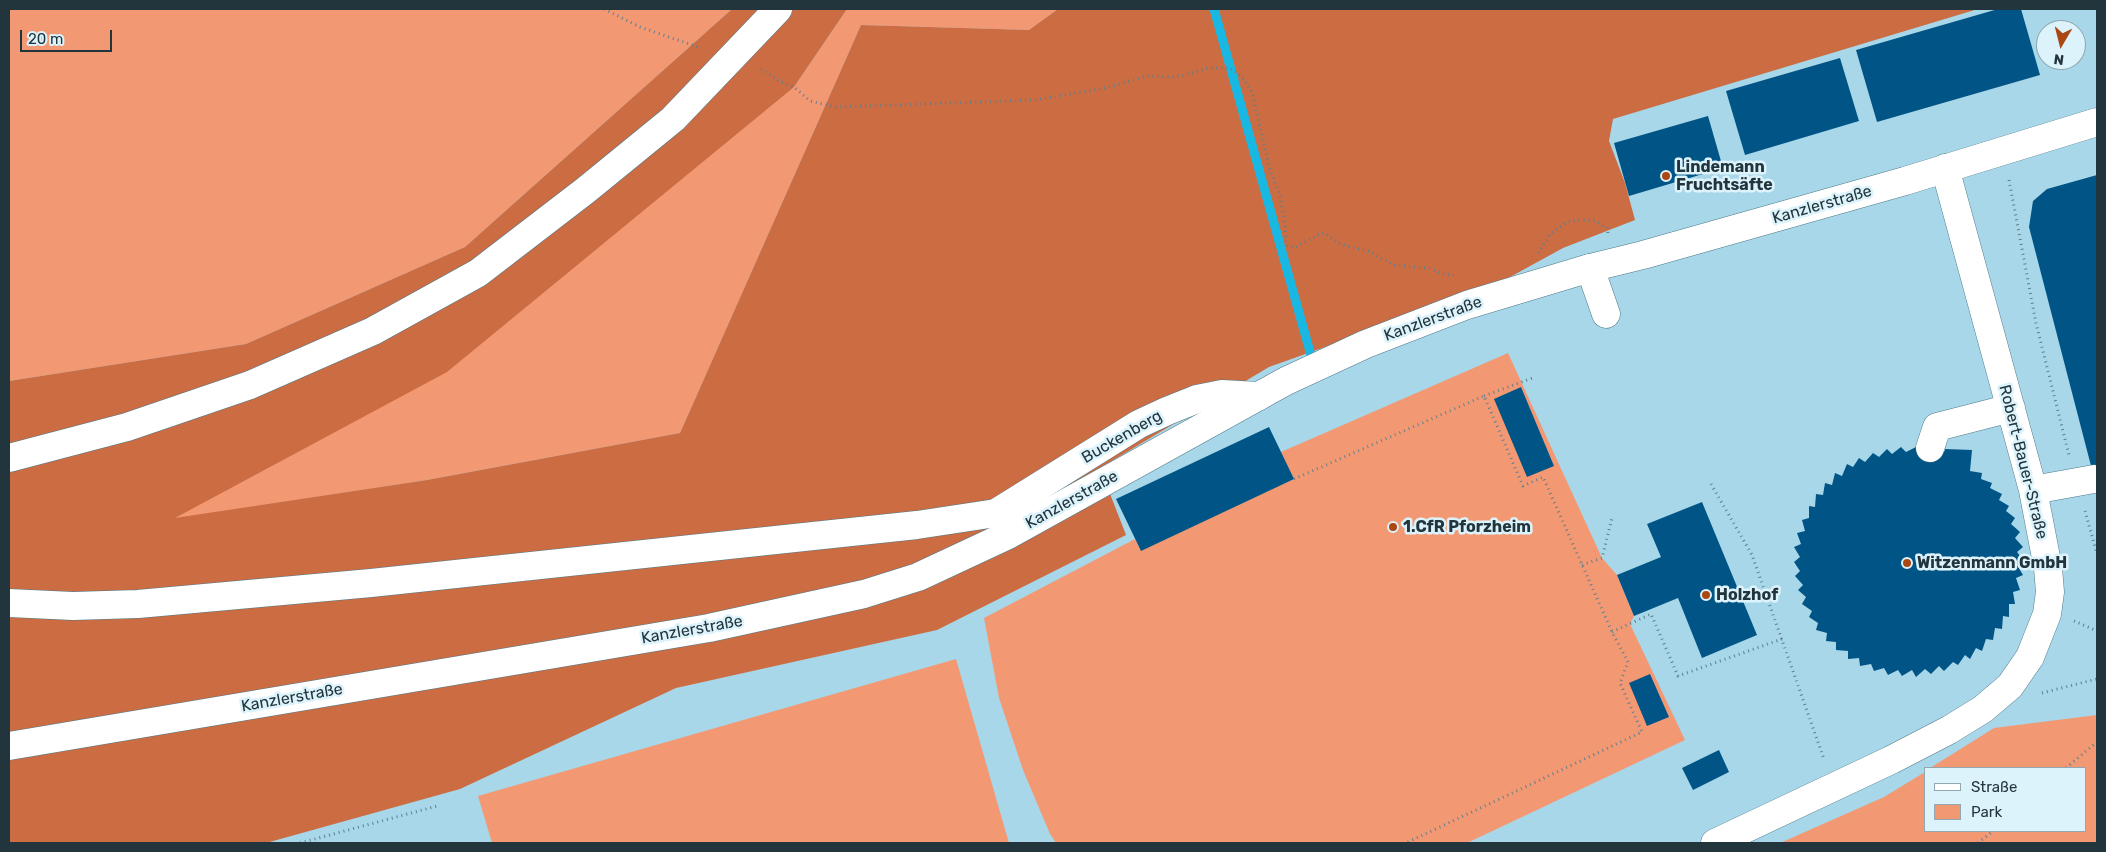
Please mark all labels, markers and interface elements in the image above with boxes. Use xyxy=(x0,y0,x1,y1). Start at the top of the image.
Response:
scale bar xyxy=(22,20,115,52)
north arrow xyxy=(2036,20,2086,70)
text: 20 m xyxy=(28,30,63,48)
text: N xyxy=(2053,50,2065,68)
place label: Lindemann Fruchtsäfte xyxy=(1676,157,1773,195)
marker: Lindemann Fruchtsäfte xyxy=(1660,170,1672,182)
street label: Kanzlerstraße xyxy=(1770,182,1874,228)
street label: Kanzlerstraße xyxy=(1381,292,1485,346)
street label: Robert-Bauer-Straße xyxy=(1995,383,2051,541)
street label: Buckenberg xyxy=(1078,406,1166,468)
street label: Kanzlerstraße xyxy=(1022,467,1122,533)
place label: 1.CfR Pforzheim xyxy=(1403,517,1531,537)
marker: 1.CfR Pforzheim xyxy=(1387,521,1399,533)
place label: Witzenmann GmbH xyxy=(1917,553,2067,573)
marker: Witzenmann GmbH xyxy=(1901,557,1913,569)
place label: Holzhof xyxy=(1716,585,1778,605)
marker: Holzhof xyxy=(1700,589,1712,601)
street label: Kanzlerstraße xyxy=(640,612,744,648)
street label: Kanzlerstraße xyxy=(240,680,344,716)
legend xyxy=(1924,767,2086,832)
text: Straße xyxy=(1971,778,2017,796)
text: Park xyxy=(1971,803,2002,821)

